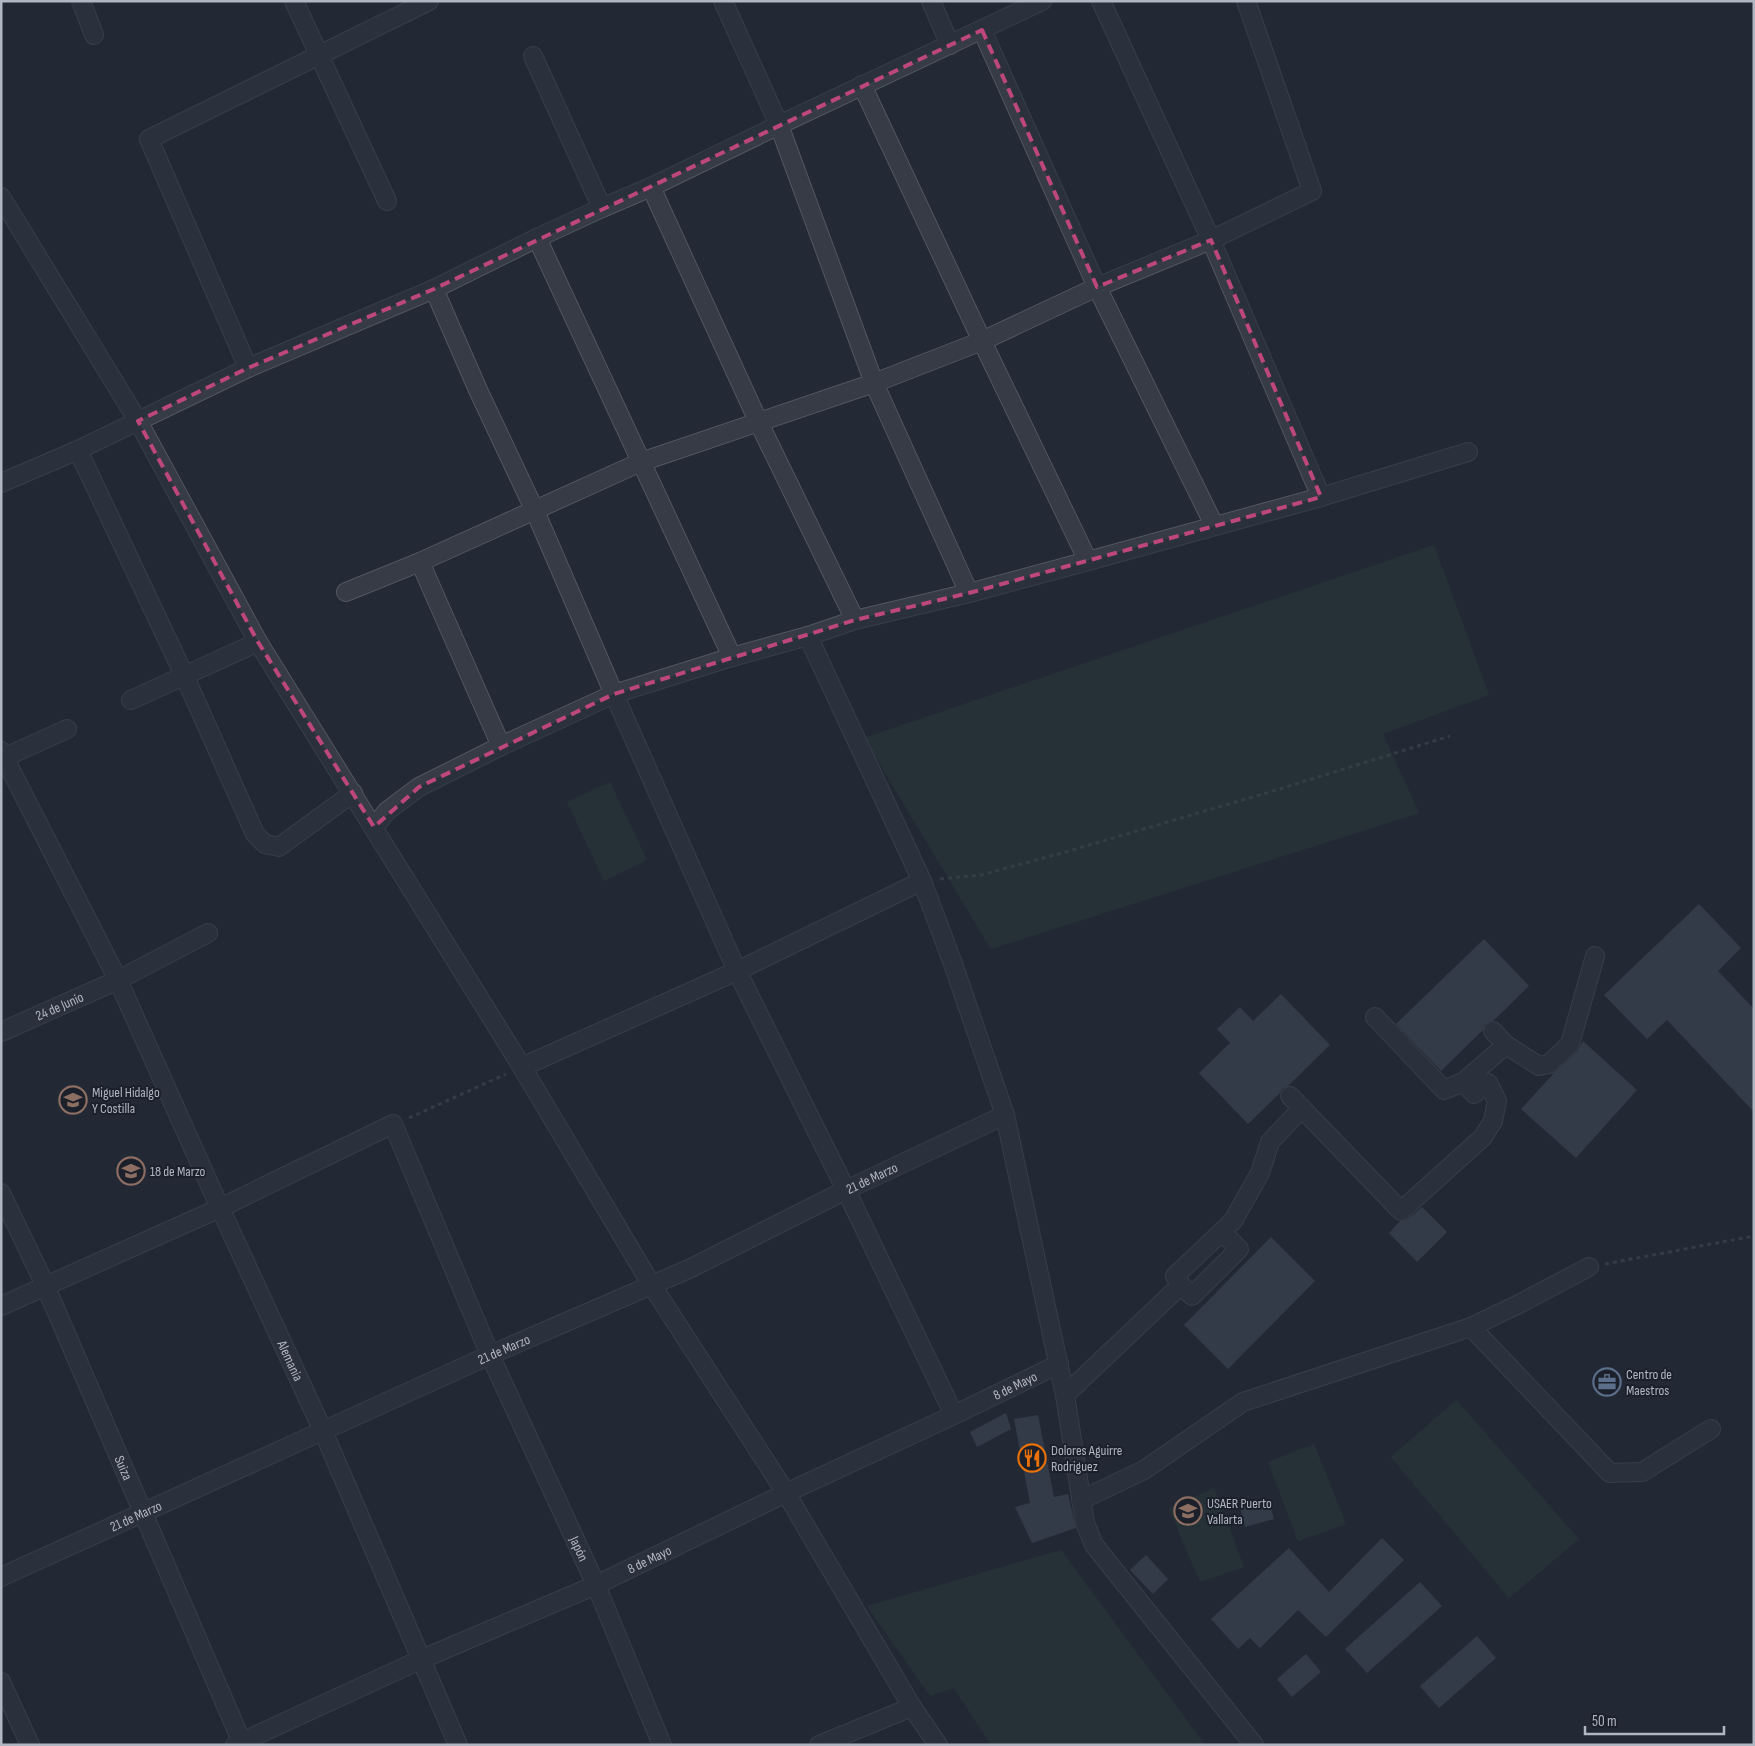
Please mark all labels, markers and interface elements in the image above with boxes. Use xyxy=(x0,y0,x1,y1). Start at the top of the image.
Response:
street label: 24 de Junio xyxy=(33,988,86,1024)
place label: Miguel Hidalgo Y Costilla xyxy=(92,1084,160,1117)
school or university icon: Miguel Hidalgo Y Costilla xyxy=(58,1085,88,1115)
school or university icon: 18 de Marzo xyxy=(116,1156,146,1186)
street label: 21 de Marzo xyxy=(843,1158,900,1197)
place label: 18 de Marzo xyxy=(150,1163,206,1180)
street label: 21 de Marzo xyxy=(475,1330,533,1368)
street label: Alemania xyxy=(273,1337,307,1384)
place label: Centro de Maestros xyxy=(1626,1366,1672,1399)
street label: 8 de Mayo xyxy=(990,1367,1040,1403)
office icon: Centro de Maestros xyxy=(1592,1367,1622,1397)
place label: Dolores Aguirre Rodriguez xyxy=(1051,1442,1122,1475)
restaurant icon: Dolores Aguirre Rodriguez xyxy=(1017,1443,1047,1473)
street label: Suiza xyxy=(111,1453,136,1483)
place label: USAER Puerto Vallarta xyxy=(1207,1495,1272,1528)
school or university icon: USAER Puerto Vallarta xyxy=(1173,1496,1203,1526)
street label: 21 de Marzo xyxy=(107,1497,165,1535)
street label: Japón xyxy=(566,1532,592,1564)
street label: 8 de Mayo xyxy=(624,1541,674,1577)
scale bar xyxy=(1585,1704,1724,1736)
text: 50 m xyxy=(1592,1712,1617,1731)

